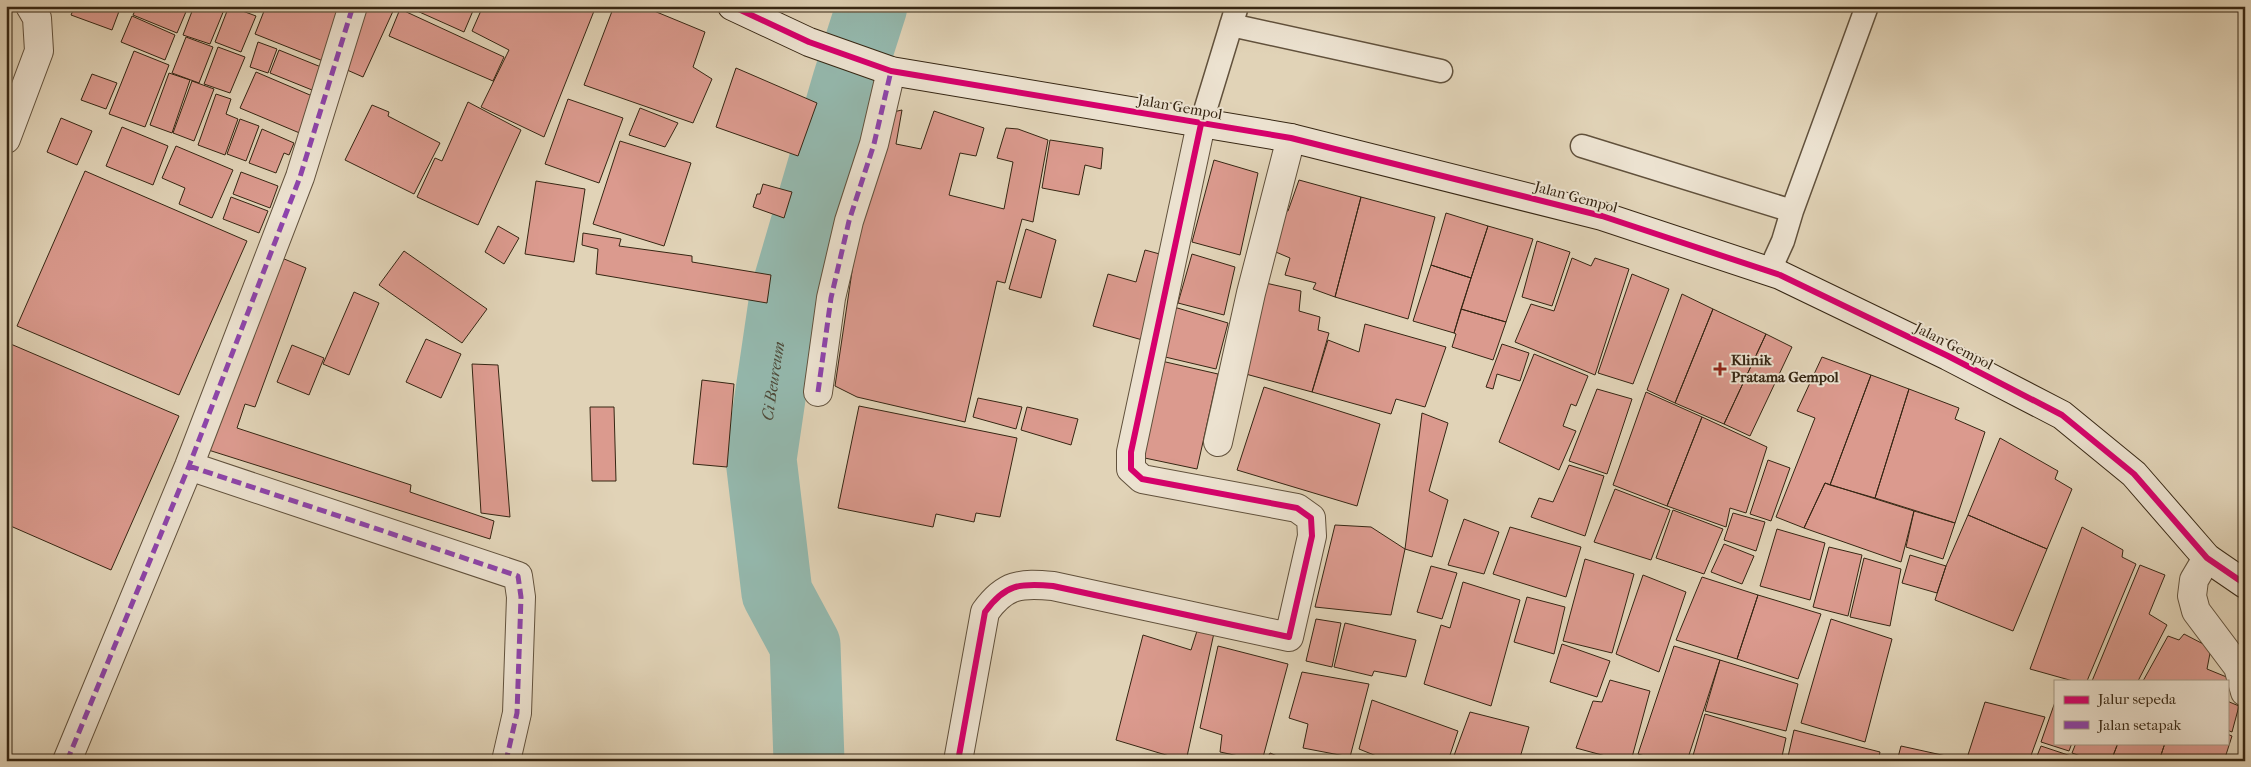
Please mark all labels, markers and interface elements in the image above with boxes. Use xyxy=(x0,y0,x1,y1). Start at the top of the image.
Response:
street label: Jalan Gempol xyxy=(1135,91,1224,123)
street label: Jalan Gempol xyxy=(1531,177,1620,217)
street label: Jalan Gempol xyxy=(1911,318,1996,373)
water label: Ci Beureum xyxy=(757,340,788,422)
place label: Klinik Pratama Gempol xyxy=(1731,351,1839,386)
marker: Klinik Pratama Gempol xyxy=(1713,362,1727,376)
legend xyxy=(2054,680,2228,744)
text: Jalur sepeda xyxy=(2097,690,2177,708)
text: Jalan setapak xyxy=(2097,716,2182,734)

